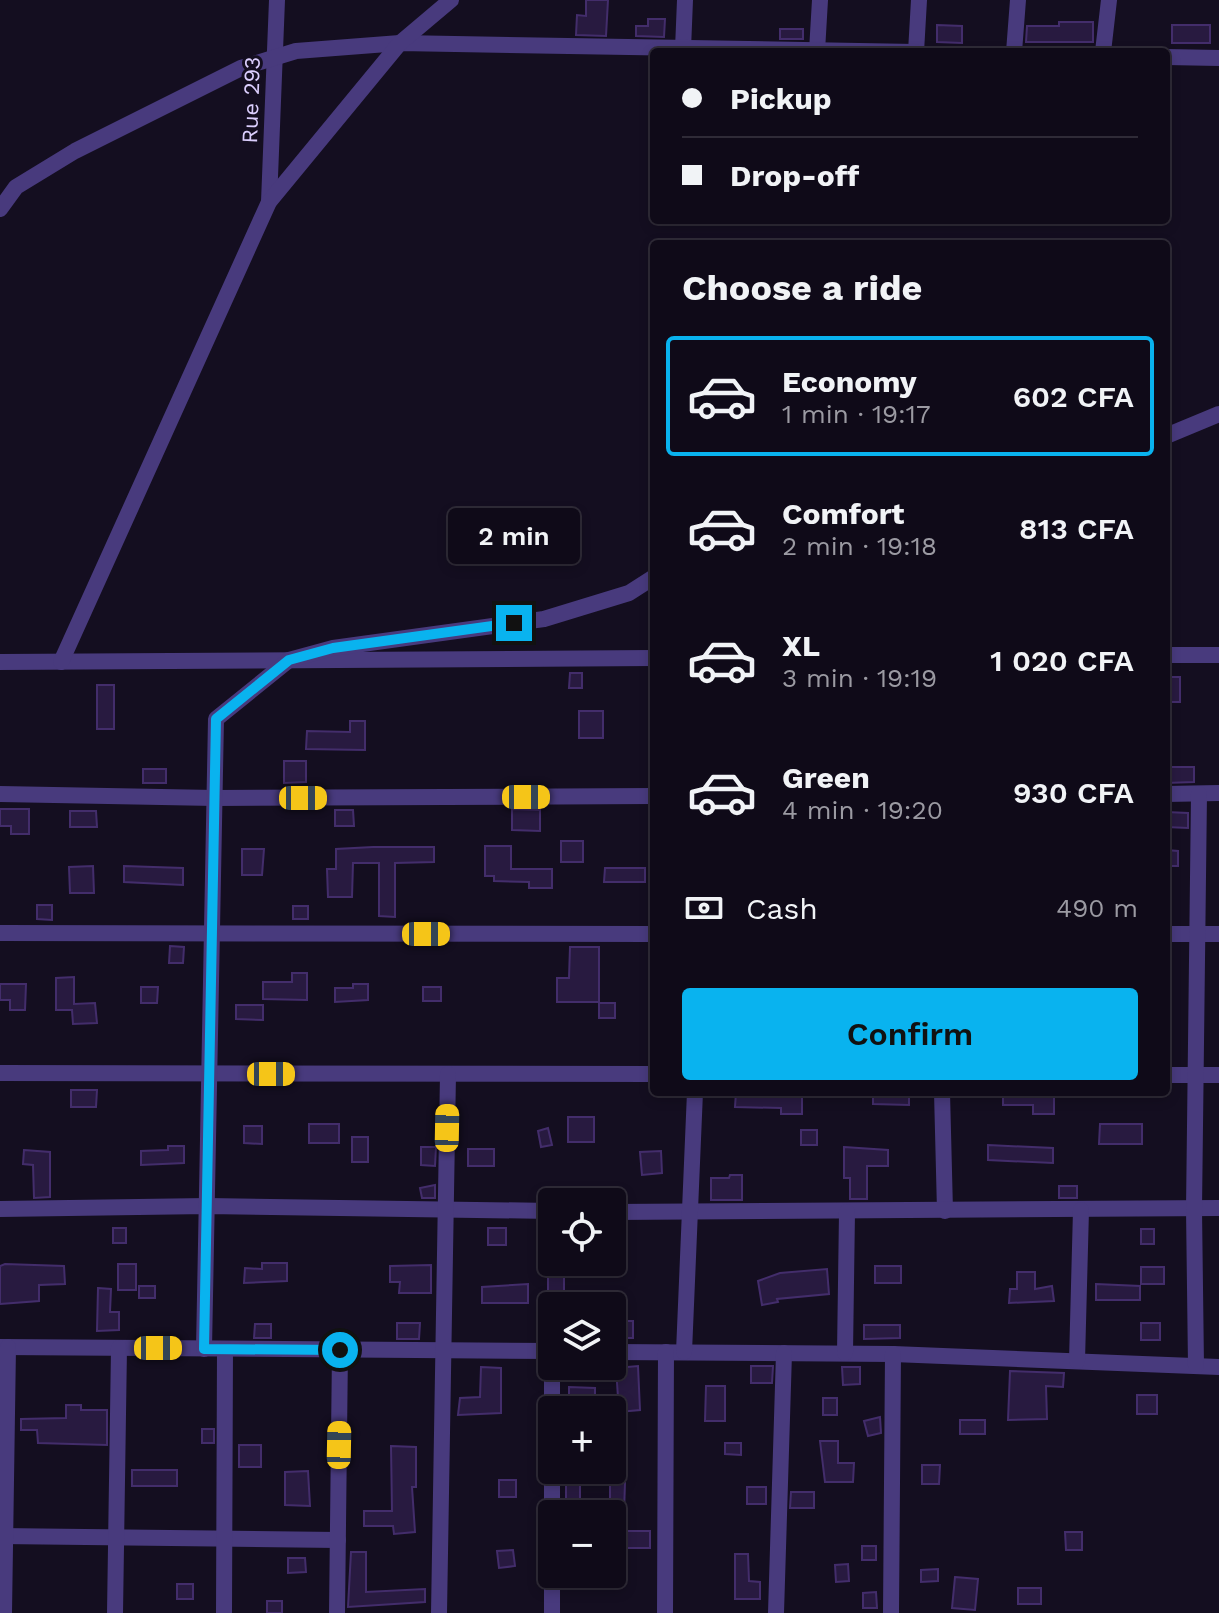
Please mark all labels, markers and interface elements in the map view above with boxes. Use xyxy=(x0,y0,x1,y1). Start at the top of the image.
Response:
street label: Rue 293 xyxy=(237,56,265,144)
text: Pickup xyxy=(730,81,832,116)
text: Drop-off xyxy=(730,158,859,193)
text: Choose a ride xyxy=(682,267,922,309)
icon: car xyxy=(686,360,758,432)
text: Economy xyxy=(782,364,917,399)
text: 602 CFA xyxy=(1013,379,1134,414)
text: 1 min · 19:17 xyxy=(782,399,931,429)
icon: car xyxy=(686,492,758,564)
text: Comfort xyxy=(782,496,904,531)
callout: 2 min xyxy=(448,507,580,563)
text: 813 CFA xyxy=(1019,511,1134,546)
text: 2 min xyxy=(478,521,550,551)
text: 2 min · 19:18 xyxy=(782,531,937,561)
route end xyxy=(496,605,532,641)
icon: car xyxy=(686,624,758,696)
text: XL xyxy=(782,628,820,663)
text: 1 020 CFA xyxy=(990,643,1134,678)
text: 3 min · 19:19 xyxy=(782,663,937,693)
icon: car xyxy=(686,756,758,828)
text: Green xyxy=(782,760,870,795)
text: 930 CFA xyxy=(1013,775,1134,810)
car xyxy=(502,785,550,809)
car xyxy=(279,786,327,810)
text: 4 min · 19:20 xyxy=(782,795,943,825)
icon: cash xyxy=(682,886,726,930)
text: Cash xyxy=(746,891,818,926)
text: 490 m xyxy=(1056,893,1138,923)
car xyxy=(402,922,450,946)
button: Confirm xyxy=(682,988,1138,1080)
car xyxy=(247,1062,295,1086)
car xyxy=(435,1104,459,1152)
map controls xyxy=(538,1188,626,1588)
button: locate xyxy=(538,1188,626,1276)
button: layers xyxy=(538,1292,626,1380)
route start xyxy=(322,1332,358,1368)
car xyxy=(134,1336,182,1360)
button: + xyxy=(538,1396,626,1484)
car xyxy=(327,1421,351,1469)
button: − xyxy=(538,1500,626,1588)

